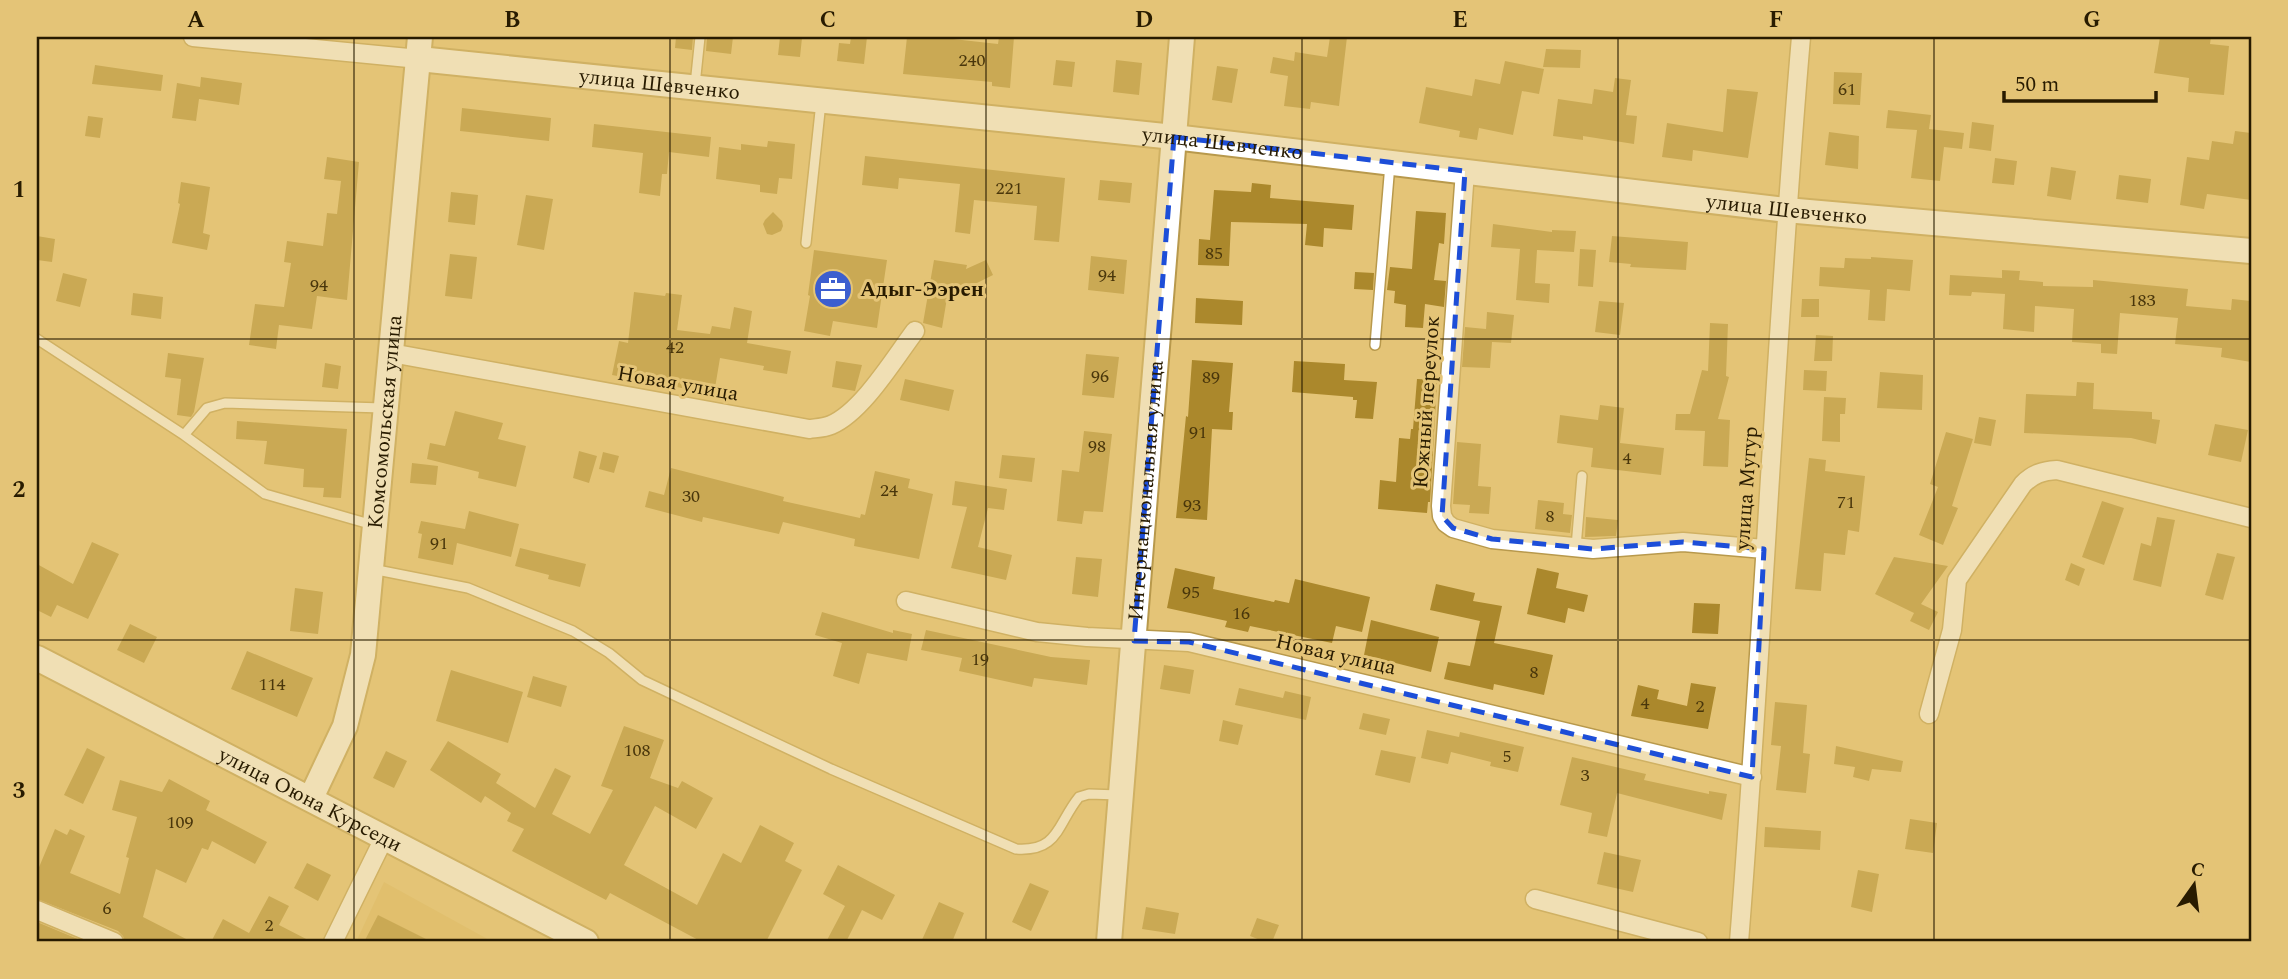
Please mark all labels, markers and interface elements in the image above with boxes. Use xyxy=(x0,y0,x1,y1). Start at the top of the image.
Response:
text: A xyxy=(187,3,205,38)
text: B xyxy=(504,3,520,38)
text: C xyxy=(820,3,836,38)
text: D xyxy=(1135,3,1153,38)
text: E xyxy=(1452,3,1468,38)
text: F xyxy=(1769,3,1783,38)
text: G xyxy=(2083,3,2101,38)
house number: 240 xyxy=(959,47,986,74)
scale bar xyxy=(2004,60,2157,104)
street label: улица Шевченко xyxy=(577,61,742,109)
text: 50 m xyxy=(2015,69,2059,101)
house number: 61 xyxy=(1838,76,1856,103)
street label: улица Шевченко xyxy=(1140,119,1305,169)
text: 1 xyxy=(13,173,25,208)
house number: 221 xyxy=(996,175,1023,202)
street label: улица Шевченко xyxy=(1703,185,1868,234)
house number: 85 xyxy=(1205,240,1223,267)
house number: 94 xyxy=(1098,262,1116,289)
office icon: Адыг-Ээрен xyxy=(812,268,854,310)
house number: 94 xyxy=(310,272,328,299)
place label: Адыг-Ээрен xyxy=(860,274,984,306)
house number: 183 xyxy=(2129,287,2156,314)
street label: Комсомольская улица xyxy=(360,313,411,531)
street label: Южный переулок xyxy=(1405,314,1449,490)
house number: 42 xyxy=(666,334,684,361)
street label: Новая улица xyxy=(615,358,742,411)
street label: Интернациональная улица xyxy=(1120,358,1173,622)
house number: 96 xyxy=(1091,363,1109,390)
house number: 89 xyxy=(1202,364,1220,391)
house number: 91 xyxy=(1189,419,1207,446)
street label: улица Мугур xyxy=(1727,425,1767,552)
house number: 98 xyxy=(1088,433,1106,460)
house number: 4 xyxy=(1623,445,1632,472)
text: 2 xyxy=(13,473,26,508)
house number: 24 xyxy=(880,477,898,504)
house number: 30 xyxy=(682,483,700,510)
house number: 71 xyxy=(1837,489,1855,516)
house number: 93 xyxy=(1183,492,1201,519)
house number: 8 xyxy=(1546,503,1555,530)
house number: 91 xyxy=(430,530,448,557)
house number: 95 xyxy=(1182,579,1200,606)
house number: 16 xyxy=(1232,600,1250,627)
street label: Новая улица xyxy=(1272,626,1400,685)
house number: 19 xyxy=(971,646,989,673)
house number: 8 xyxy=(1530,659,1539,686)
house number: 114 xyxy=(259,671,286,698)
house number: 4 xyxy=(1641,690,1650,717)
house number: 2 xyxy=(1696,693,1705,720)
house number: 108 xyxy=(624,737,651,764)
street label: улица Оюна Курседи xyxy=(212,739,408,861)
house number: 5 xyxy=(1503,743,1512,770)
house number: 3 xyxy=(1581,762,1590,789)
text: 3 xyxy=(13,774,26,809)
house number: 109 xyxy=(167,809,194,836)
north arrow xyxy=(2158,850,2228,920)
text: С xyxy=(2188,854,2208,886)
house number: 6 xyxy=(103,895,112,922)
house number: 2 xyxy=(265,912,274,939)

